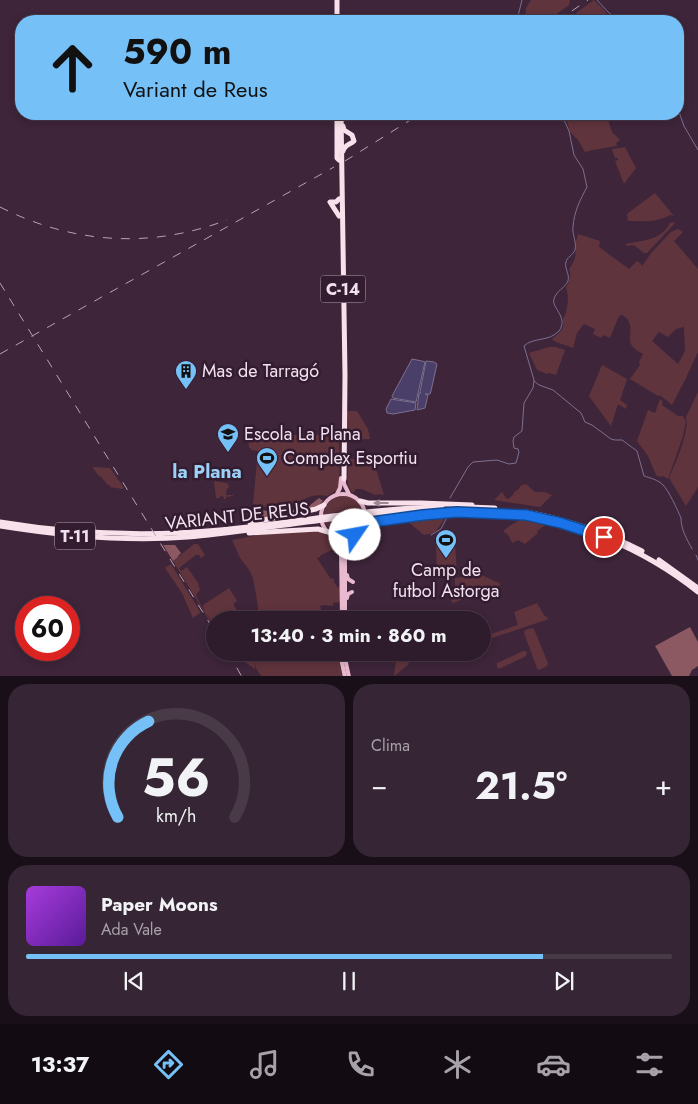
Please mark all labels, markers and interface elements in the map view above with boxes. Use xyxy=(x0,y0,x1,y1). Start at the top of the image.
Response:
text: 590 m xyxy=(123,27,231,77)
icon: ahead xyxy=(40,35,105,100)
text: Variant de Reus xyxy=(123,73,268,105)
road number: C-14 xyxy=(320,276,366,302)
place label: Mas de Tarragó xyxy=(202,358,319,384)
building icon: Mas de Tarragó xyxy=(174,359,198,390)
place label: Escola La Plana xyxy=(244,421,361,447)
school or university icon: Escola La Plana xyxy=(216,422,240,453)
place label: Complex Esportiu xyxy=(283,445,417,471)
sports icon: Complex Esportiu xyxy=(255,446,279,477)
district label: la Plana xyxy=(172,458,242,485)
street label: VARIANT DE REUS xyxy=(164,495,310,536)
one-way arrow xyxy=(373,499,389,507)
position arrow xyxy=(328,508,380,560)
pin xyxy=(583,516,625,558)
road number: T-11 xyxy=(55,522,95,550)
icon: arrive xyxy=(590,523,618,551)
sports icon: Camp de futbol Astorga xyxy=(434,528,458,559)
place label: Camp de futbol Astorga xyxy=(393,557,499,604)
speed limit sign: 60 xyxy=(15,596,80,661)
text: 13:40 · 3 min · 860 m xyxy=(250,622,447,649)
text: Clima xyxy=(371,734,410,757)
text: 56 xyxy=(142,740,211,816)
text: 21.5° xyxy=(475,758,567,813)
text: − xyxy=(371,765,388,806)
text: + xyxy=(655,765,672,806)
text: km/h xyxy=(156,803,197,829)
text: Paper Moons xyxy=(101,891,218,918)
text: Ada Vale xyxy=(101,918,162,941)
icon: previous xyxy=(120,967,148,995)
icon: pause xyxy=(335,967,363,995)
icon: next xyxy=(550,967,578,995)
icon: directions xyxy=(151,1047,186,1082)
icon: music xyxy=(247,1047,282,1082)
icon: phone xyxy=(343,1047,378,1082)
icon: climate xyxy=(440,1047,475,1082)
icon: car xyxy=(536,1047,571,1082)
icon: filters xyxy=(632,1047,667,1082)
text: 13:37 xyxy=(31,1048,89,1080)

